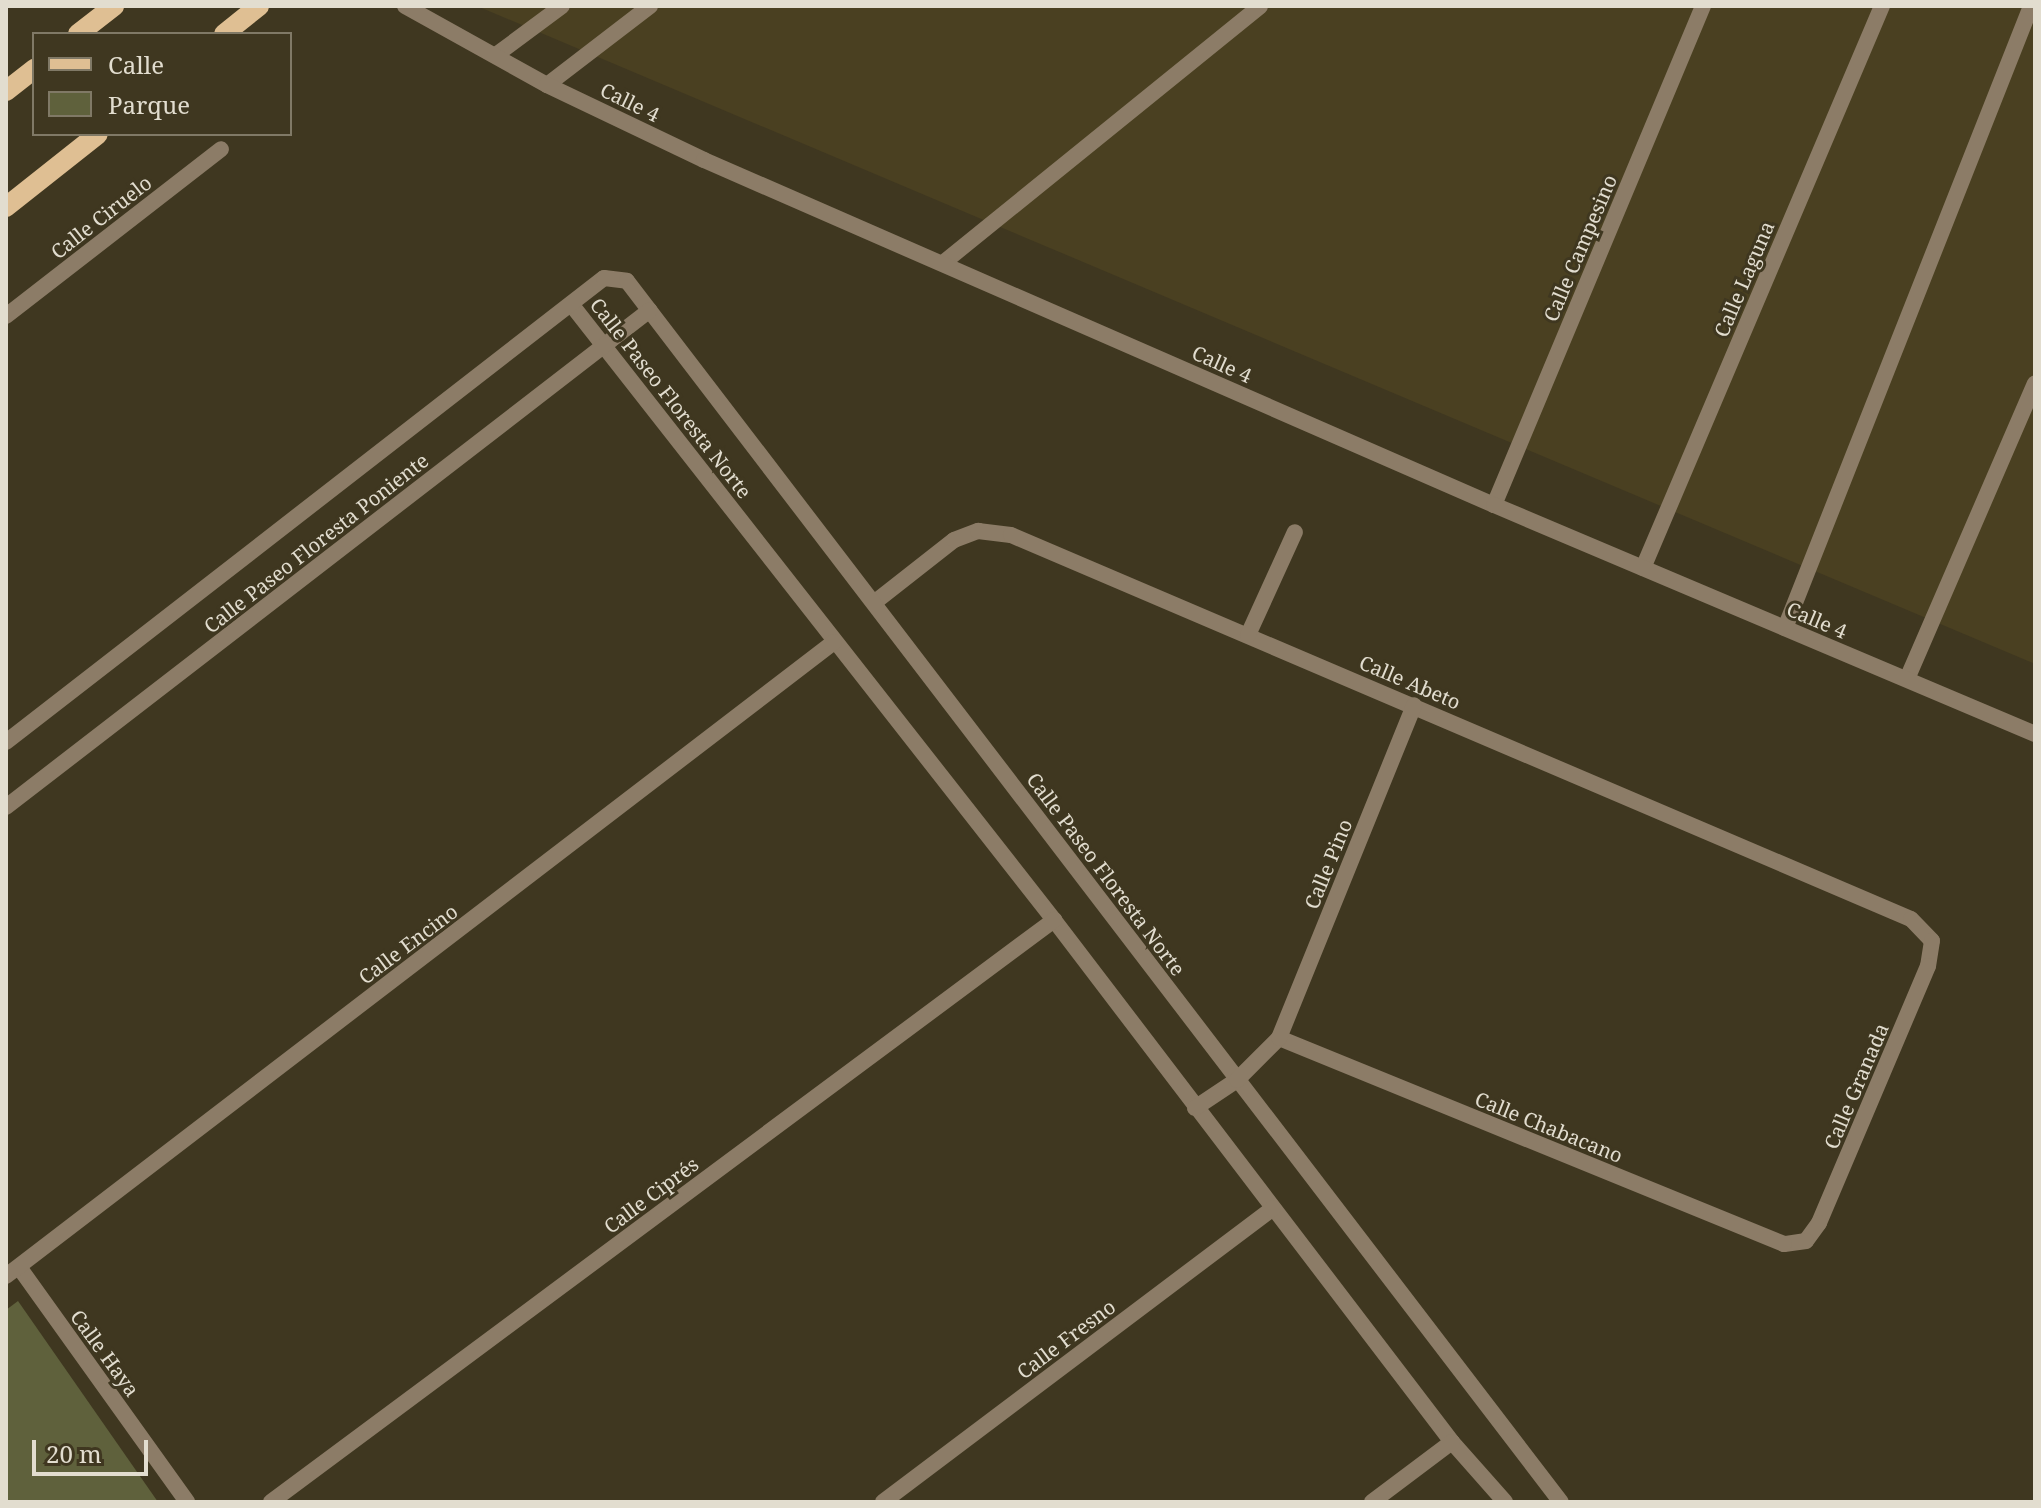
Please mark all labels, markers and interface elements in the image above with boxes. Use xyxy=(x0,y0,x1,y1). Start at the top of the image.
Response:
legend xyxy=(32,32,292,136)
text: Calle xyxy=(108,48,164,81)
street label: Calle 4 xyxy=(596,77,664,127)
text: Parque xyxy=(108,88,190,121)
street label: Calle Ciruelo xyxy=(46,170,156,264)
street label: Calle Campesino xyxy=(1538,171,1622,325)
street label: Calle Laguna xyxy=(1709,218,1779,340)
street label: Calle Paseo Floresta Norte xyxy=(585,293,757,503)
street label: Calle 4 xyxy=(1188,340,1256,388)
street label: Calle Paseo Floresta Poniente xyxy=(199,448,433,638)
street label: Calle 4 xyxy=(1783,597,1851,643)
street label: Calle Abeto xyxy=(1356,650,1464,714)
street label: Calle Paseo Floresta Norte xyxy=(1022,768,1190,980)
street label: Calle Pino xyxy=(1299,816,1357,912)
street label: Calle Encino xyxy=(354,899,462,989)
street label: Calle Granada xyxy=(1819,1020,1893,1152)
street label: Calle Chabacano xyxy=(1472,1086,1626,1168)
street label: Calle Ciprés xyxy=(599,1152,703,1238)
street label: Calle Fresno xyxy=(1012,1294,1120,1384)
street label: Calle Haya xyxy=(66,1305,144,1401)
scale bar xyxy=(36,1424,152,1474)
text: 20 m xyxy=(46,1437,102,1470)

